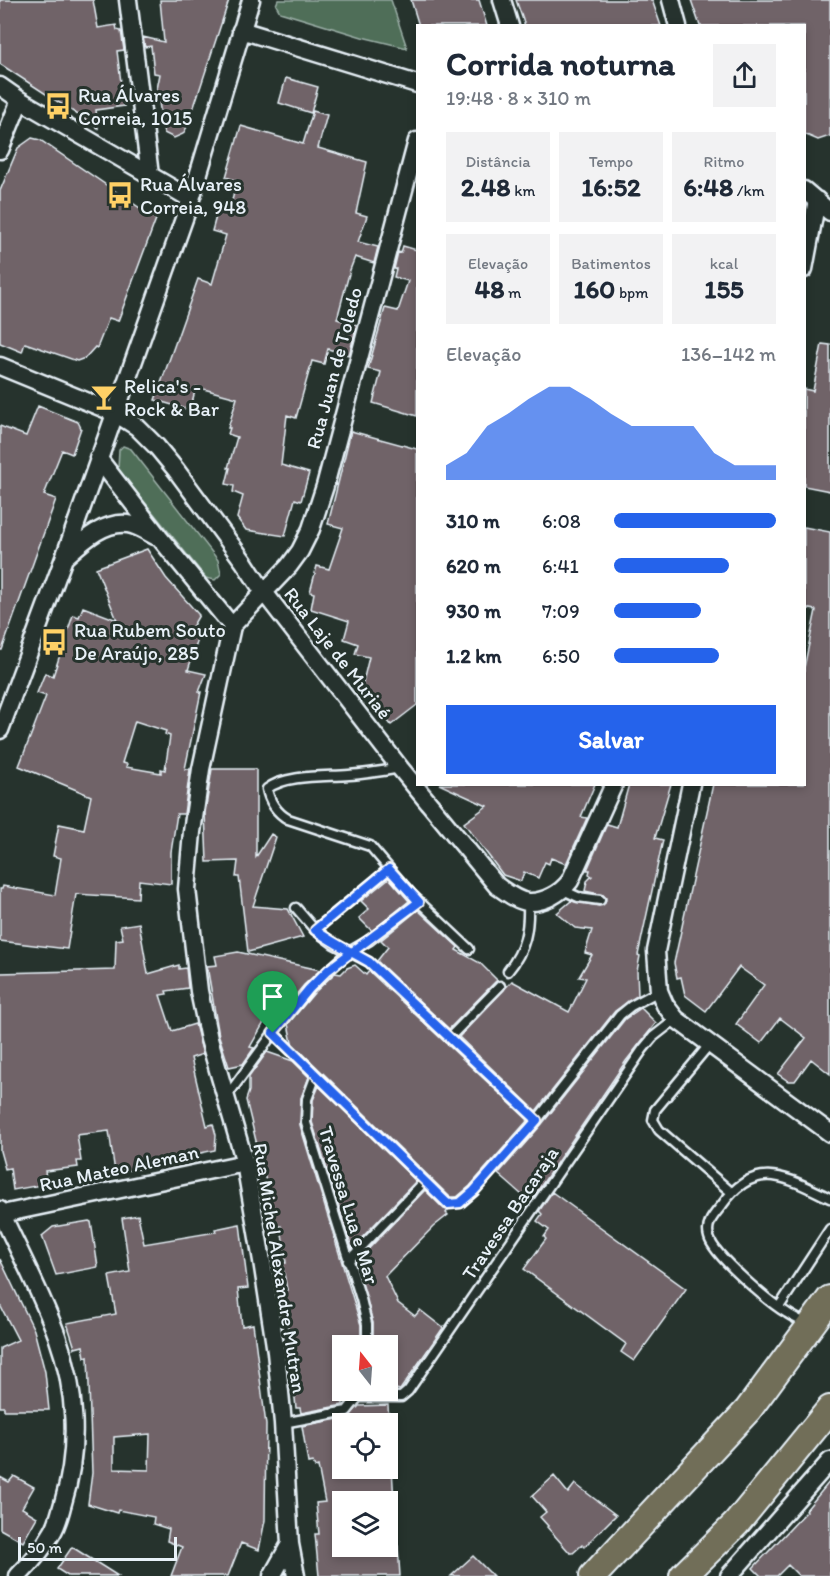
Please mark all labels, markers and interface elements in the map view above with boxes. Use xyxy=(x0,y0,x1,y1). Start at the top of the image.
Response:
text: Corrida noturna xyxy=(446,44,675,83)
button: share xyxy=(713,44,776,107)
place label: Rua Álvares Correia, 1015 xyxy=(78,83,192,130)
text: 19:48 · 8 × 310 m xyxy=(446,86,591,110)
bus stop icon: Rua Álvares Correia, 1015 xyxy=(43,91,73,121)
text: Distância xyxy=(465,152,531,171)
text: Tempo xyxy=(589,152,633,171)
text: Ritmo xyxy=(704,152,744,171)
text: 2.48 xyxy=(461,171,511,203)
text: 16:52 xyxy=(581,171,641,203)
text: 6:48 xyxy=(683,171,733,203)
place label: Rua Álvares Correia, 948 xyxy=(140,172,246,219)
bus stop icon: Rua Álvares Correia, 948 xyxy=(105,180,135,210)
text: km xyxy=(511,181,535,200)
text: /km xyxy=(733,181,765,200)
text: Elevação xyxy=(468,254,528,273)
text: Batimentos xyxy=(571,254,651,273)
text: kcal xyxy=(710,254,738,273)
text: 48 xyxy=(475,273,504,305)
text: 160 xyxy=(573,273,615,305)
text: 155 xyxy=(704,273,744,305)
text: m xyxy=(504,283,521,302)
text: bpm xyxy=(615,283,649,302)
street label: Rua Juan de Toledo xyxy=(301,284,367,452)
text: Elevação xyxy=(446,342,521,366)
text: 136–142 m xyxy=(681,342,776,366)
place label: Relica's - Rock & Bar xyxy=(124,374,219,421)
bar icon: Relica's - Rock & Bar xyxy=(89,382,119,412)
text: 310 m xyxy=(446,509,500,533)
text: 6:08 xyxy=(542,509,581,533)
text: 620 m xyxy=(446,554,501,578)
text: 6:41 xyxy=(542,554,579,578)
street label: Rua Laje de Muriaé xyxy=(279,582,397,724)
text: 930 m xyxy=(446,599,501,623)
text: 7:09 xyxy=(542,599,580,623)
place label: Rua Rubem Souto De Araújo, 285 xyxy=(74,618,226,665)
bus stop icon: Rua Rubem Souto De Araújo, 285 xyxy=(39,627,69,657)
text: 1.2 km xyxy=(446,644,502,668)
text: 6:50 xyxy=(542,644,580,668)
button: Salvar xyxy=(446,705,776,774)
pin xyxy=(247,971,298,1033)
icon: arrive xyxy=(256,980,289,1013)
street label: Travessa Lua e Mar xyxy=(314,1123,384,1287)
street label: Rua Mateo Aleman xyxy=(37,1139,201,1197)
street label: Rua Michel Alexandre Mutran xyxy=(248,1141,312,1395)
street label: Travessa Bacaraja xyxy=(457,1141,564,1284)
north arrow xyxy=(332,1335,398,1401)
map controls xyxy=(332,1335,398,1557)
button: locate xyxy=(332,1413,398,1479)
button: layers xyxy=(332,1491,398,1557)
scale bar xyxy=(18,1534,177,1562)
text: 50 m xyxy=(27,1538,62,1557)

